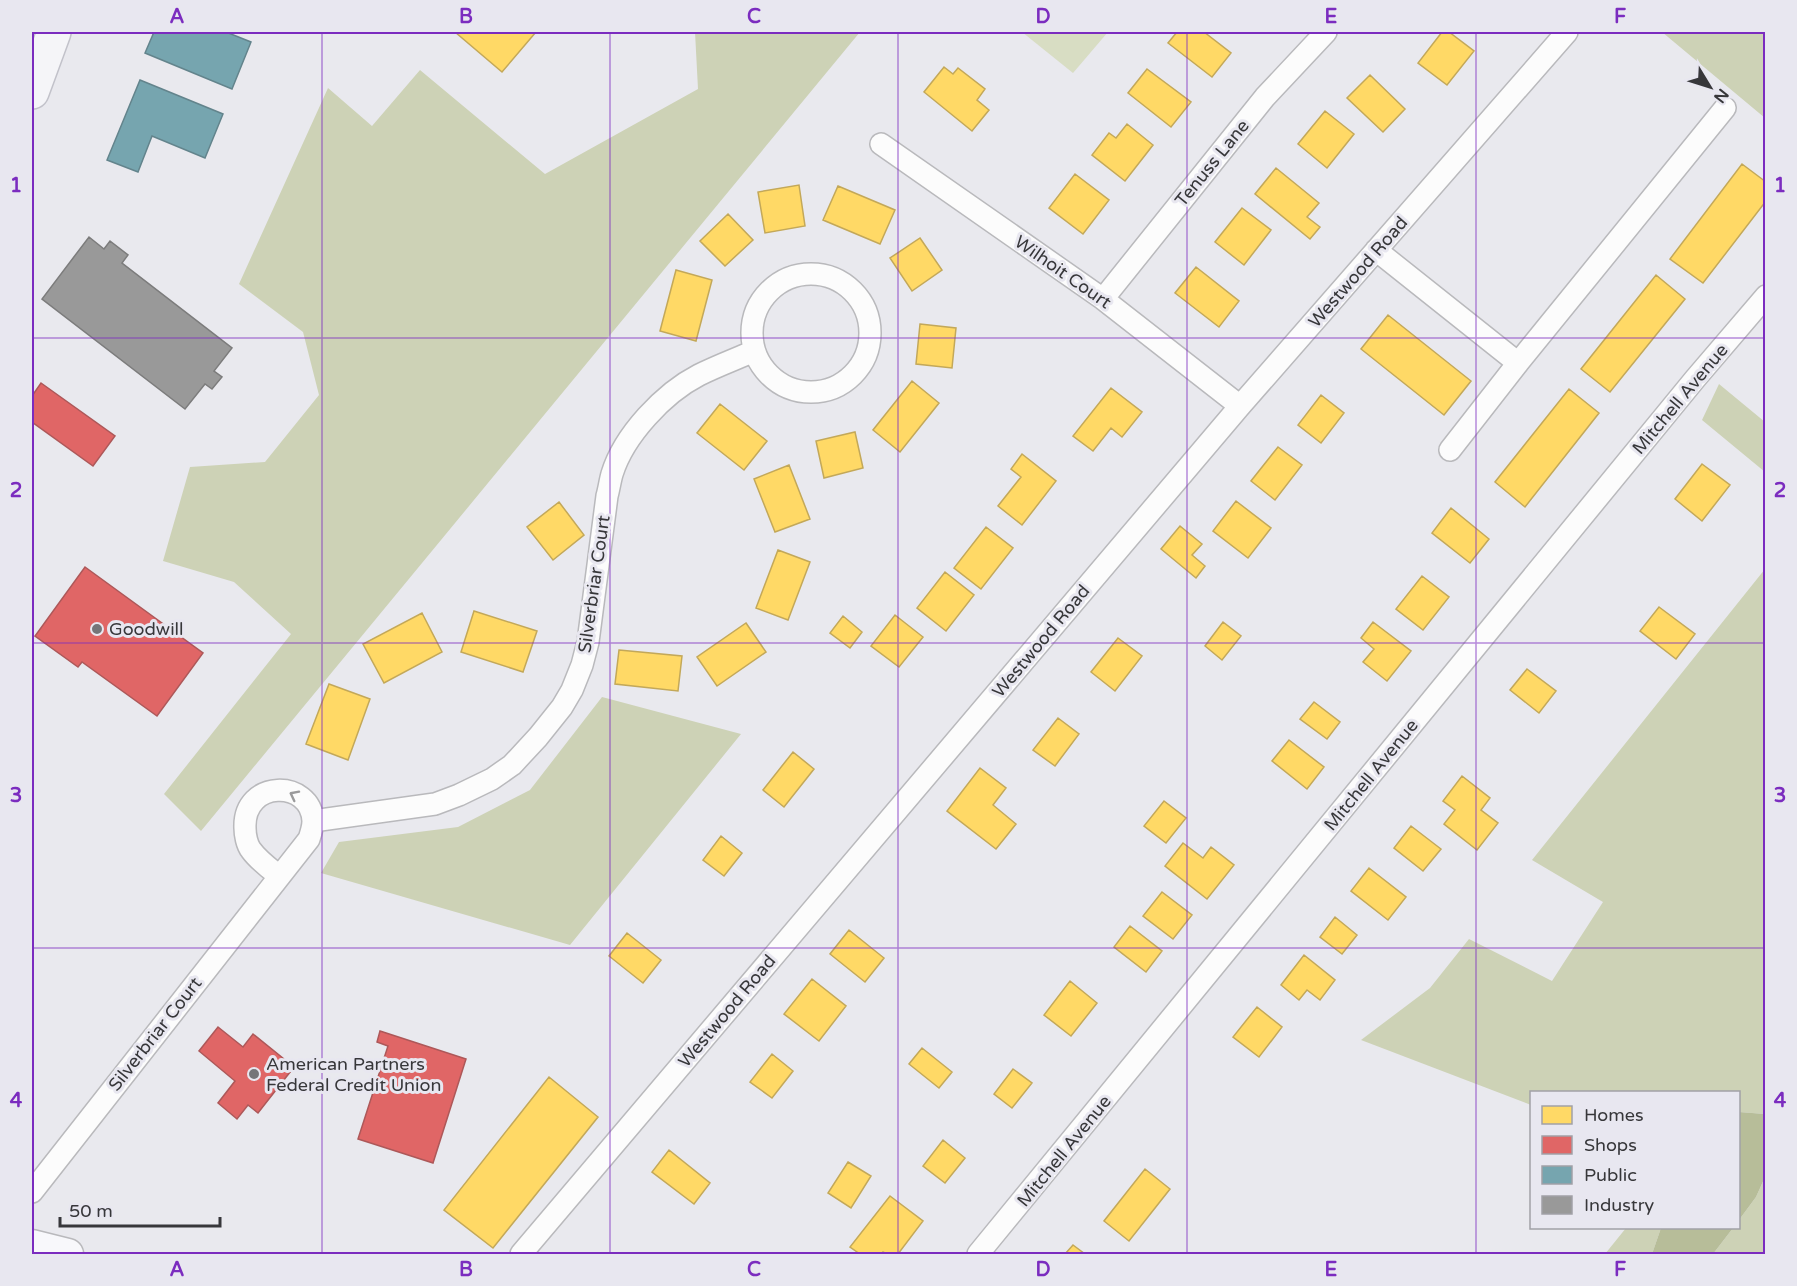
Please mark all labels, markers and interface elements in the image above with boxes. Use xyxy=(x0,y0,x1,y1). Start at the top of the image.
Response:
text: A xyxy=(170,5,185,29)
text: B xyxy=(459,5,473,29)
text: C xyxy=(747,5,761,29)
text: D xyxy=(1035,5,1051,29)
text: E xyxy=(1325,5,1338,29)
text: F xyxy=(1614,5,1626,29)
north arrow xyxy=(1680,57,1740,117)
text: N xyxy=(1709,84,1733,107)
street label: Tenuss Lane xyxy=(1170,115,1254,211)
text: 1 xyxy=(10,174,22,198)
text: 1 xyxy=(1774,174,1786,198)
street label: Westwood Road xyxy=(1304,212,1412,332)
street label: Wilhoit Court xyxy=(1010,231,1116,313)
street label: Mitchell Avenue xyxy=(1627,339,1733,459)
text: 2 xyxy=(10,479,22,503)
text: 2 xyxy=(1774,479,1786,503)
street label: Silverbriar Court xyxy=(573,514,615,654)
street label: Westwood Road xyxy=(988,580,1094,702)
place label: Goodwill xyxy=(109,618,184,640)
marker: Goodwill xyxy=(90,622,104,636)
street label: Mitchell Avenue xyxy=(1319,715,1423,835)
text: 3 xyxy=(10,784,22,808)
text: 3 xyxy=(1774,784,1786,808)
one-way arrow xyxy=(289,791,300,803)
street label: Westwood Road xyxy=(674,950,780,1072)
street label: Silverbriar Court xyxy=(104,972,206,1095)
place label: American Partners Federal Credit Union xyxy=(266,1053,441,1096)
marker: American Partners Federal Credit Union xyxy=(247,1067,261,1081)
text: 4 xyxy=(10,1089,23,1113)
text: 4 xyxy=(1774,1089,1787,1113)
street label: Mitchell Avenue xyxy=(1012,1091,1116,1211)
legend xyxy=(1530,1091,1740,1229)
text: Homes xyxy=(1584,1104,1644,1126)
text: Shops xyxy=(1584,1134,1637,1156)
text: Public xyxy=(1584,1164,1637,1186)
scale bar xyxy=(60,1190,220,1228)
text: Industry xyxy=(1584,1194,1655,1216)
text: 50 m xyxy=(69,1200,113,1222)
text: A xyxy=(170,1258,185,1282)
text: B xyxy=(459,1258,473,1282)
text: C xyxy=(747,1258,761,1282)
text: D xyxy=(1035,1258,1051,1282)
text: E xyxy=(1325,1258,1338,1282)
text: F xyxy=(1614,1258,1626,1282)

